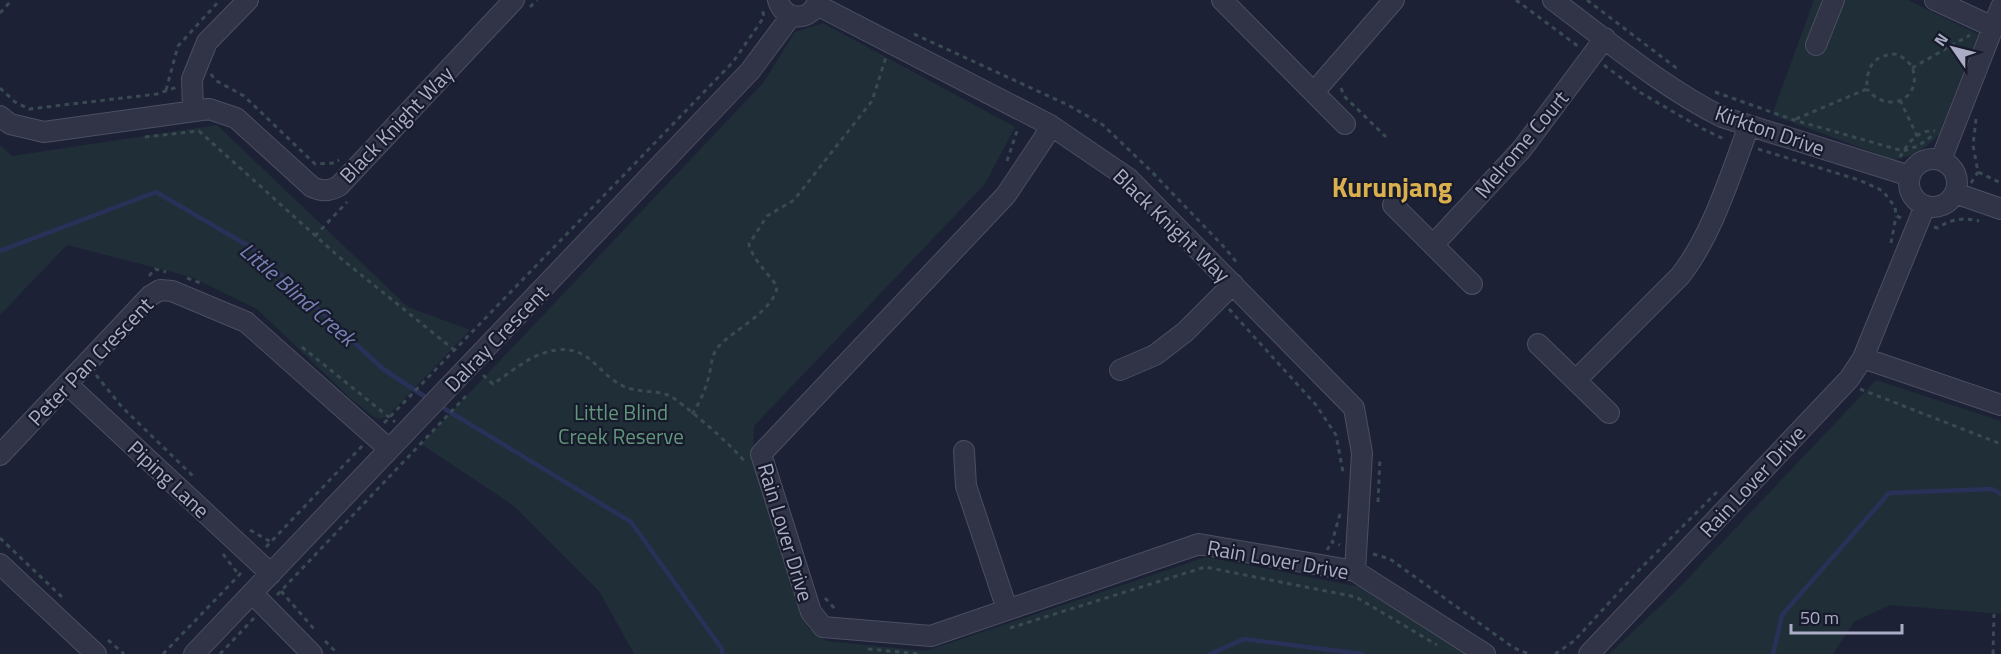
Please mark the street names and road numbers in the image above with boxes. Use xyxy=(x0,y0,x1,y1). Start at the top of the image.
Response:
street label: Black Knight Way xyxy=(331,58,461,190)
street label: Melrome Court xyxy=(1466,83,1576,205)
street label: Kirkton Drive xyxy=(1711,96,1829,164)
street label: Black Knight Way xyxy=(1106,160,1238,290)
street label: Dalray Crescent xyxy=(436,277,556,399)
street label: Peter Pan Crescent xyxy=(20,289,160,433)
street label: Rain Lover Drive xyxy=(1691,418,1813,544)
street label: Piping Lane xyxy=(121,433,217,525)
street label: Rain Lover Drive xyxy=(750,459,822,605)
street label: Rain Lover Drive xyxy=(1205,531,1351,587)

